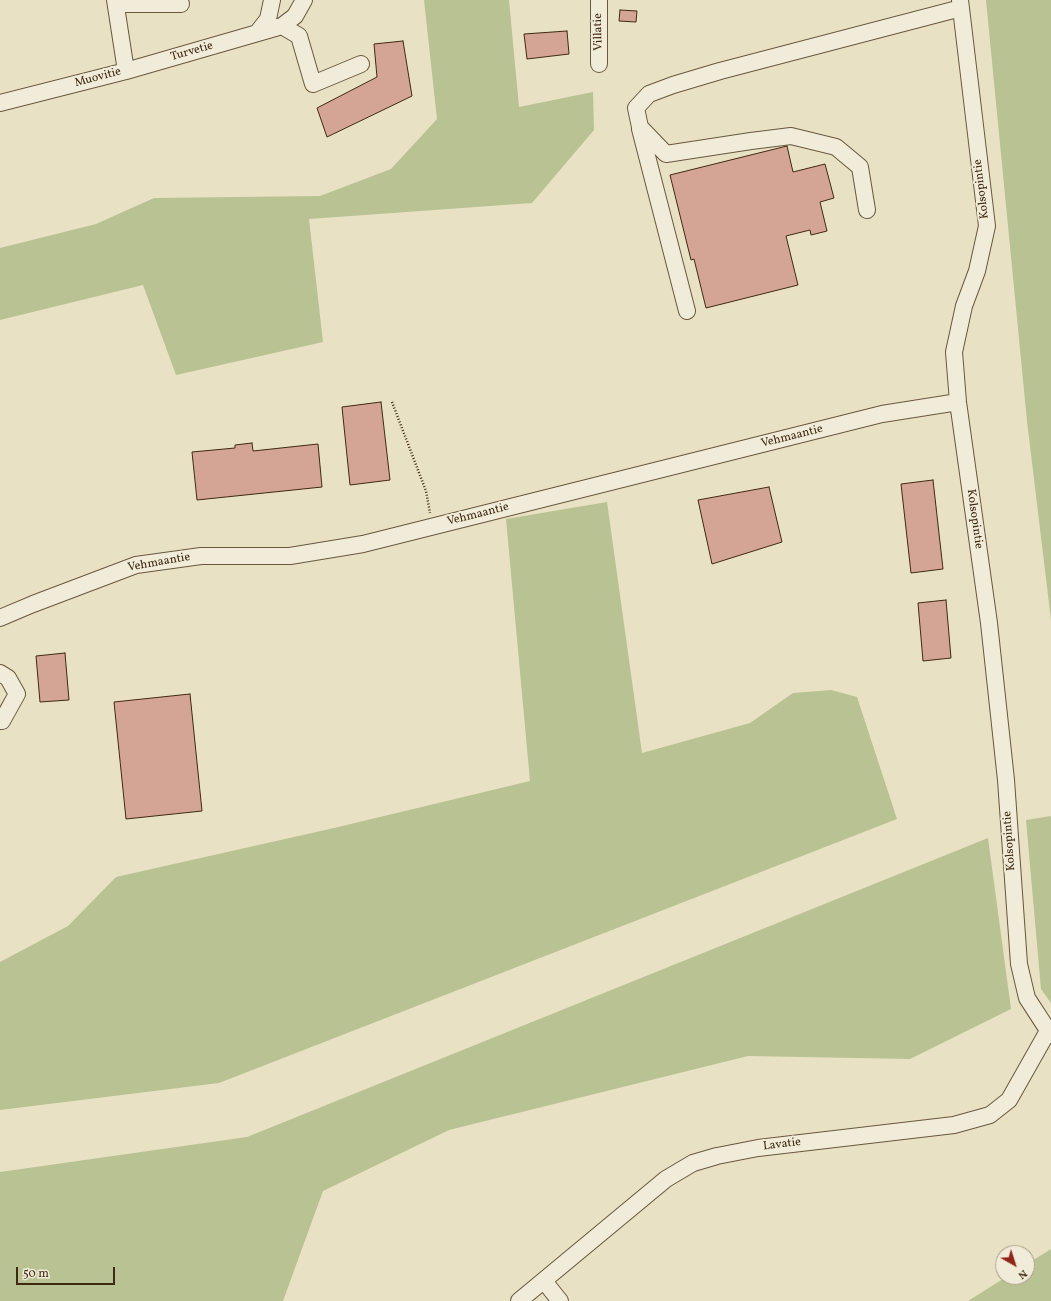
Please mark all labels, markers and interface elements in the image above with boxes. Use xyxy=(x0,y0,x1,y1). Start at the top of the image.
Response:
street label: Villatie xyxy=(591,13,607,51)
street label: Turvetie xyxy=(169,39,215,65)
street label: Muovitie xyxy=(73,65,123,91)
street label: Kolsopintie xyxy=(971,158,993,220)
street label: Vehmaantie xyxy=(760,422,824,452)
street label: Kolsopintie xyxy=(963,488,985,550)
street label: Vehmaantie xyxy=(446,500,510,530)
street label: Vehmaantie xyxy=(127,550,191,576)
street label: Kolsopintie xyxy=(1001,810,1019,872)
street label: Lavatie xyxy=(762,1136,802,1154)
north arrow xyxy=(995,1245,1035,1285)
scale bar xyxy=(18,1259,117,1285)
text: 50 m xyxy=(23,1266,49,1282)
text: N xyxy=(1014,1266,1030,1282)

